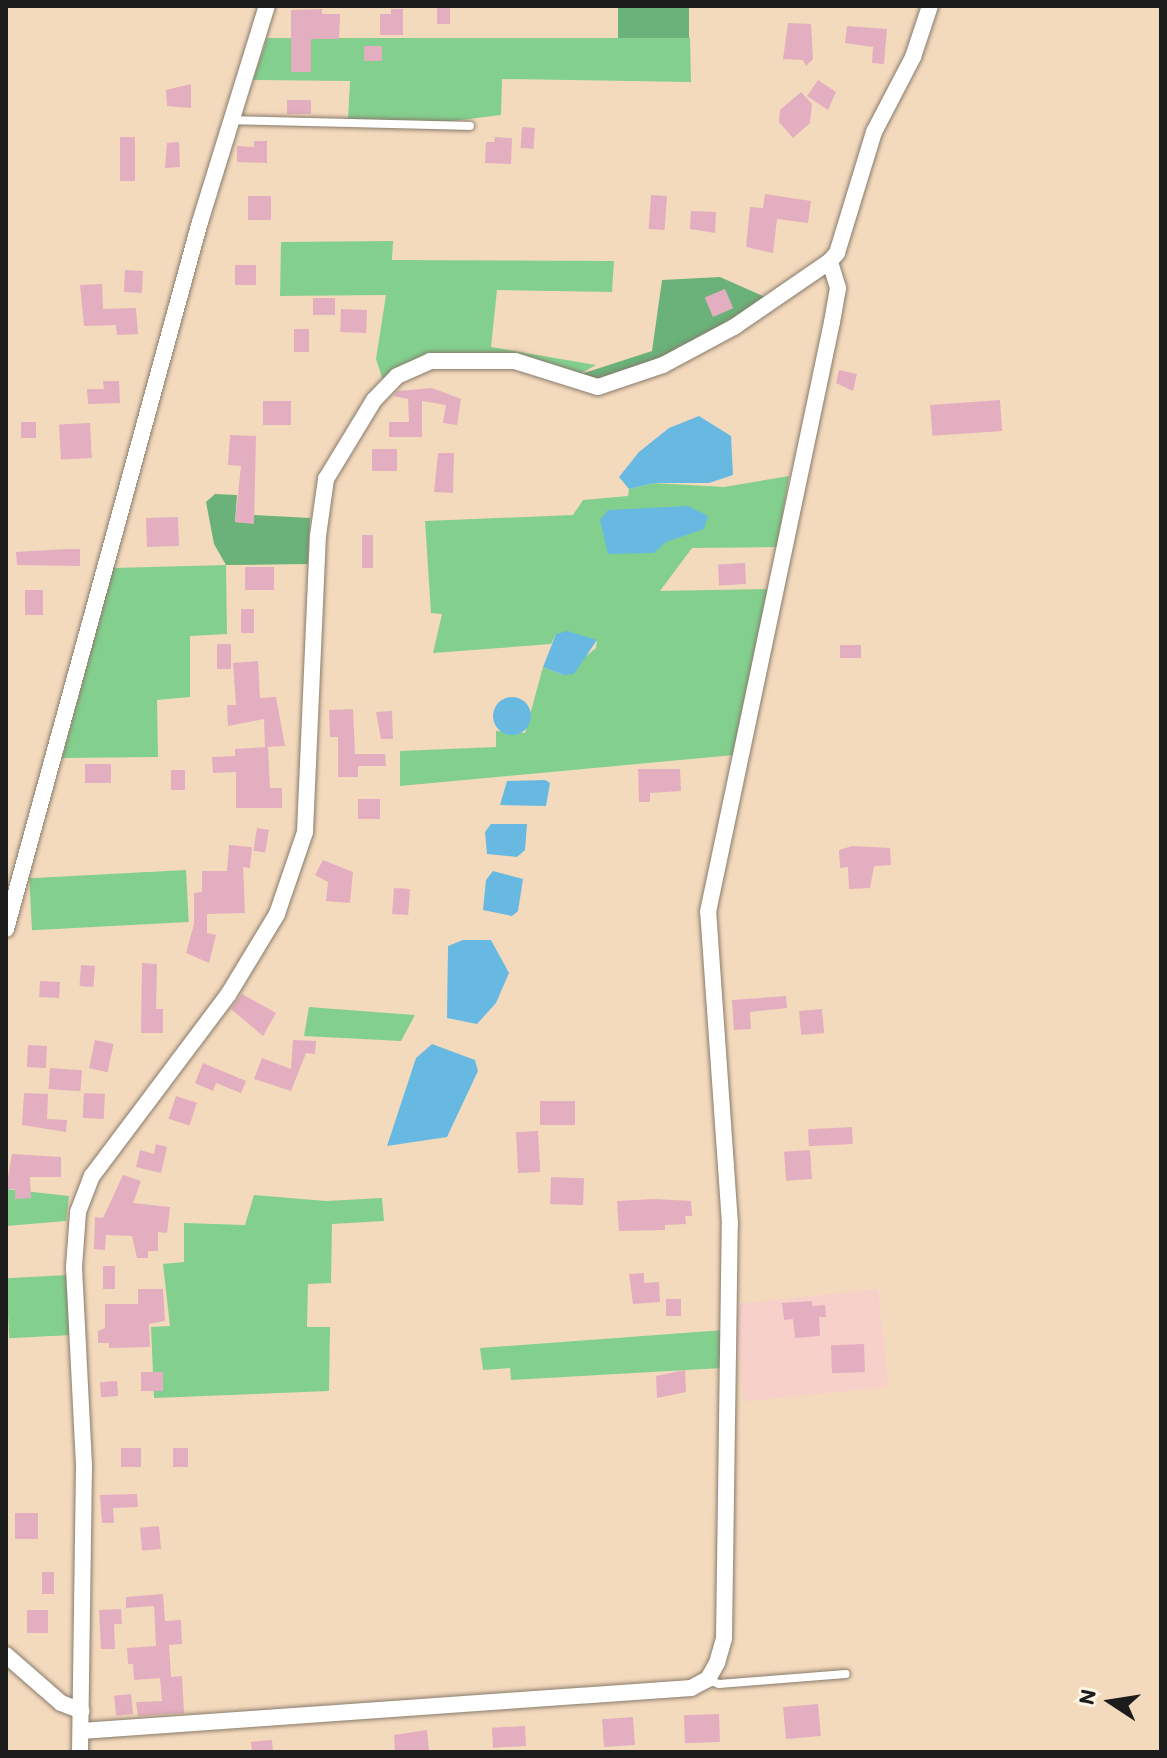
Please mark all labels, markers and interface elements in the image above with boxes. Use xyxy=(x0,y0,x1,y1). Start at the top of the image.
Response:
north arrow xyxy=(1071,1662,1151,1742)
text: N xyxy=(1072,1687,1102,1707)

